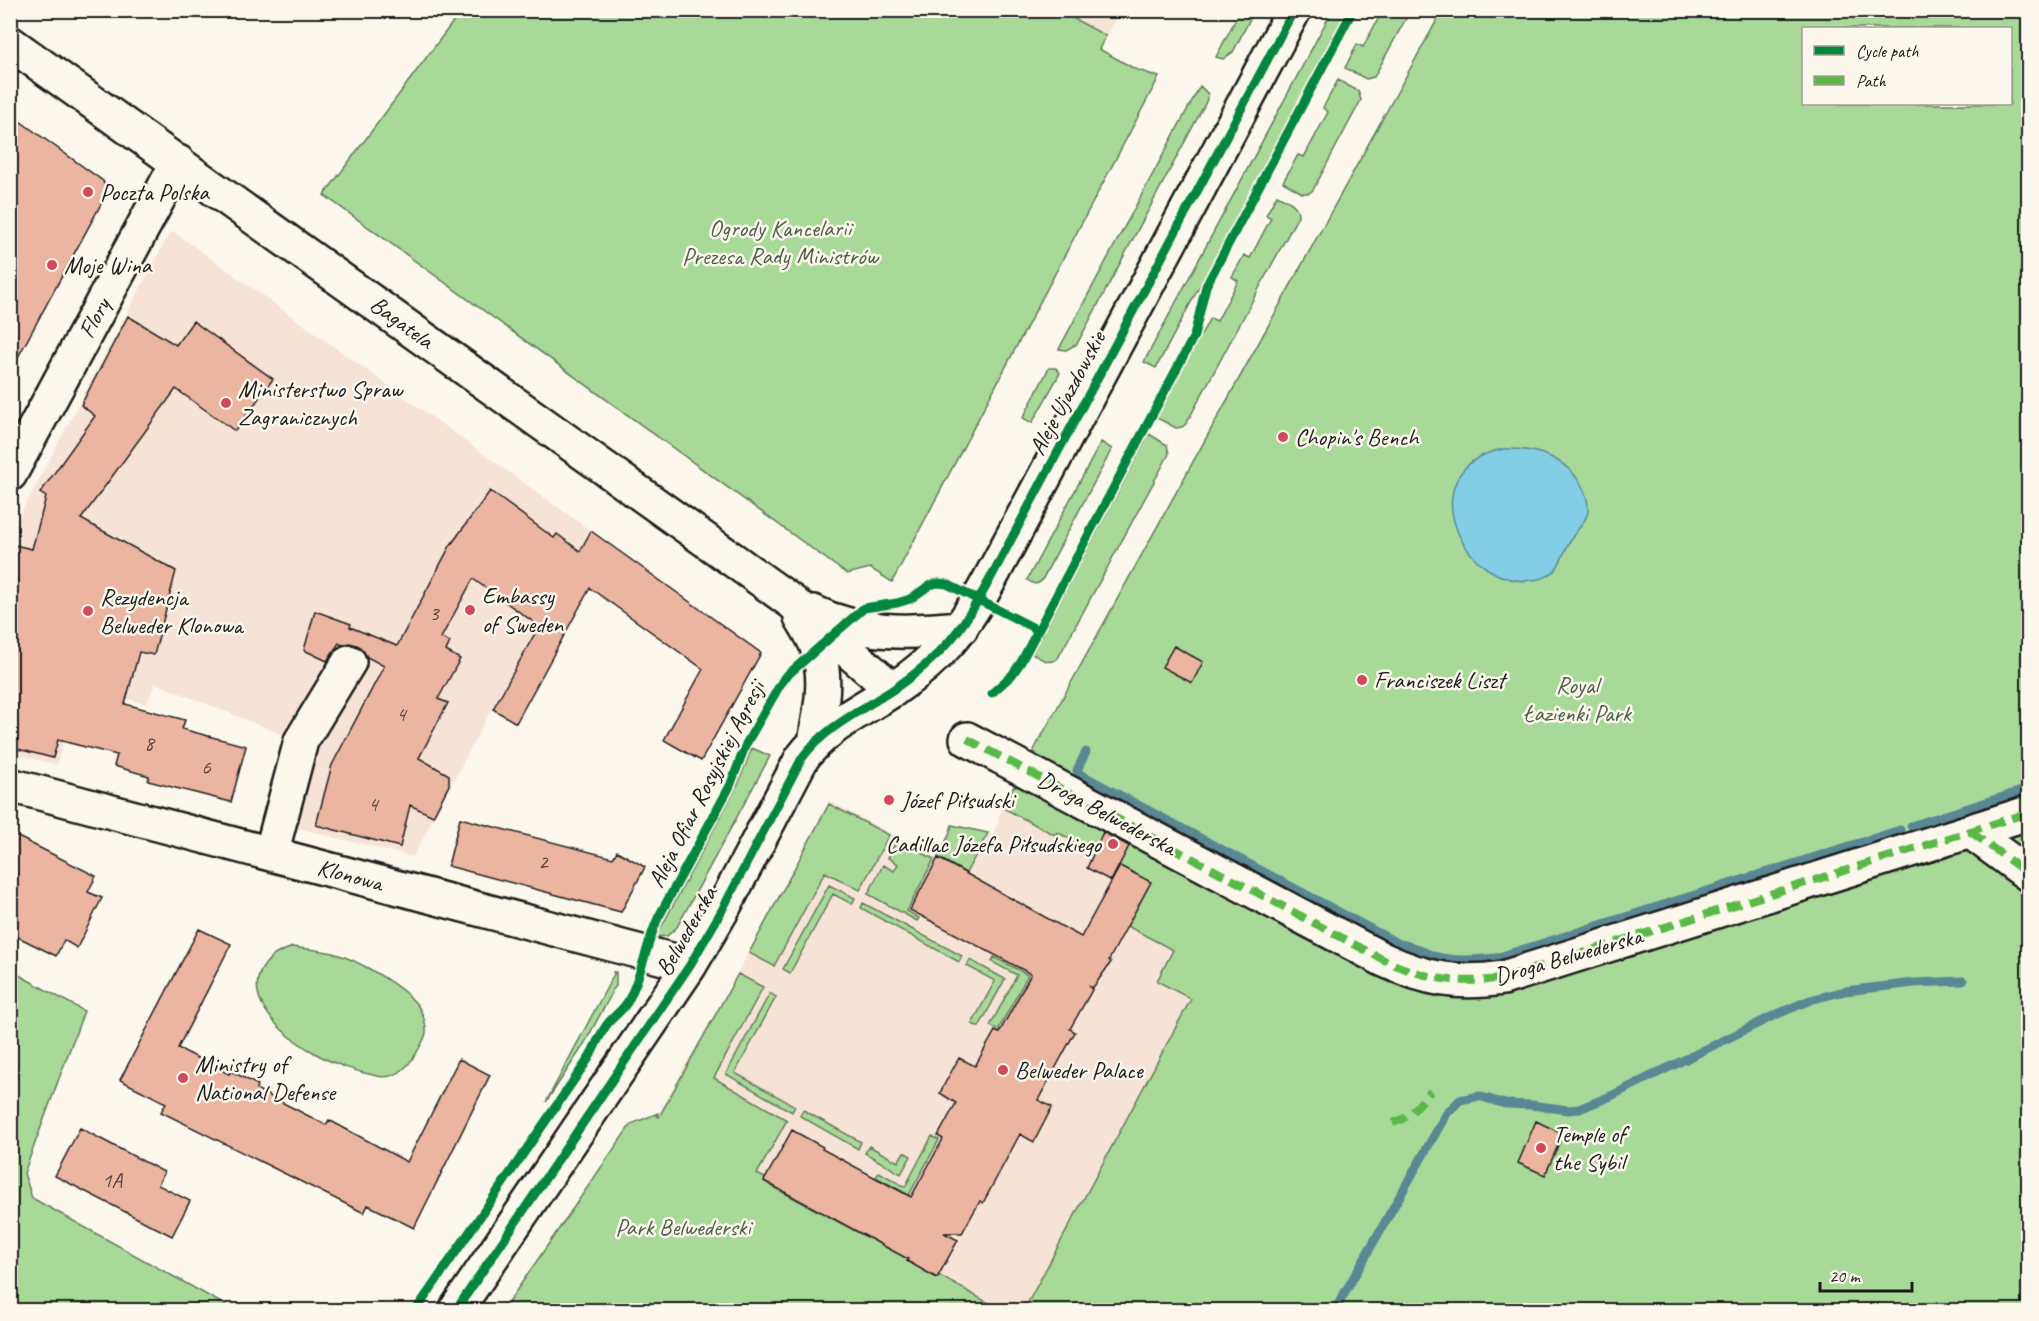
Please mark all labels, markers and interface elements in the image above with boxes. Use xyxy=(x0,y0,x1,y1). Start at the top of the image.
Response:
legend xyxy=(1802,27,2012,105)
text: Cycle path xyxy=(1856,40,1919,62)
text: Path xyxy=(1856,70,1886,92)
place label: Poczta Polska xyxy=(100,177,210,207)
marker: Poczta Polska xyxy=(81,185,95,199)
park label: Ogrody Kancelarii Prezesa Rady Ministrów xyxy=(682,213,880,271)
place label: Moje Wina xyxy=(64,250,153,280)
marker: Moje Wina xyxy=(45,258,59,272)
street label: Bagatela xyxy=(364,289,441,356)
street label: Flory xyxy=(71,291,118,343)
street label: Aleje Ujazdowskie xyxy=(1022,324,1113,460)
place label: Ministerstwo Spraw Zagranicznych xyxy=(238,374,404,432)
marker: Ministerstwo Spraw Zagranicznych xyxy=(219,396,233,410)
place label: Chopin's Bench xyxy=(1295,422,1420,452)
marker: Chopin's Bench xyxy=(1276,430,1290,444)
place label: Embassy of Sweden xyxy=(482,581,564,639)
place label: Rezydencja Belweder Klonowa xyxy=(100,582,245,640)
house number: 3 xyxy=(429,600,440,626)
marker: Embassy of Sweden xyxy=(463,603,477,617)
marker: Rezydencja Belweder Klonowa xyxy=(81,604,95,618)
place label: Franciszek Liszt xyxy=(1374,665,1508,695)
park label: Royal Łazienki Park xyxy=(1523,670,1633,728)
street label: Aleja Ofiar Rosyjskiej Agresji xyxy=(641,673,772,893)
marker: Franciszek Liszt xyxy=(1355,673,1369,687)
house number: 4 xyxy=(396,701,408,727)
house number: 8 xyxy=(144,730,156,756)
house number: 6 xyxy=(201,754,211,780)
street label: Droga Belwederska xyxy=(1033,764,1183,863)
place label: Józef Piłsudski xyxy=(900,785,1016,815)
house number: 4 xyxy=(368,791,380,817)
marker: Józef Piłsudski xyxy=(882,793,896,807)
place label: Cadillac Józefa Piłsudskiego xyxy=(886,829,1103,859)
marker: Cadillac Józefa Piłsudskiego xyxy=(1106,837,1120,851)
house number: 2 xyxy=(538,849,549,875)
street label: Klonowa xyxy=(314,852,388,899)
street label: Belwederska xyxy=(648,880,724,981)
street label: Droga Belwederska xyxy=(1491,920,1647,991)
place label: Ministry of National Defense xyxy=(195,1049,337,1107)
place label: Belweder Palace xyxy=(1015,1055,1145,1085)
marker: Belweder Palace xyxy=(996,1063,1010,1077)
marker: Ministry of National Defense xyxy=(176,1071,190,1085)
place label: Temple of the Sybil xyxy=(1553,1119,1630,1177)
marker: Temple of the Sybil xyxy=(1534,1141,1548,1155)
house number: 1A xyxy=(102,1167,123,1193)
park label: Park Belwederski xyxy=(615,1212,753,1242)
scale bar xyxy=(1820,1255,1912,1293)
text: 20 m xyxy=(1829,1265,1862,1287)

